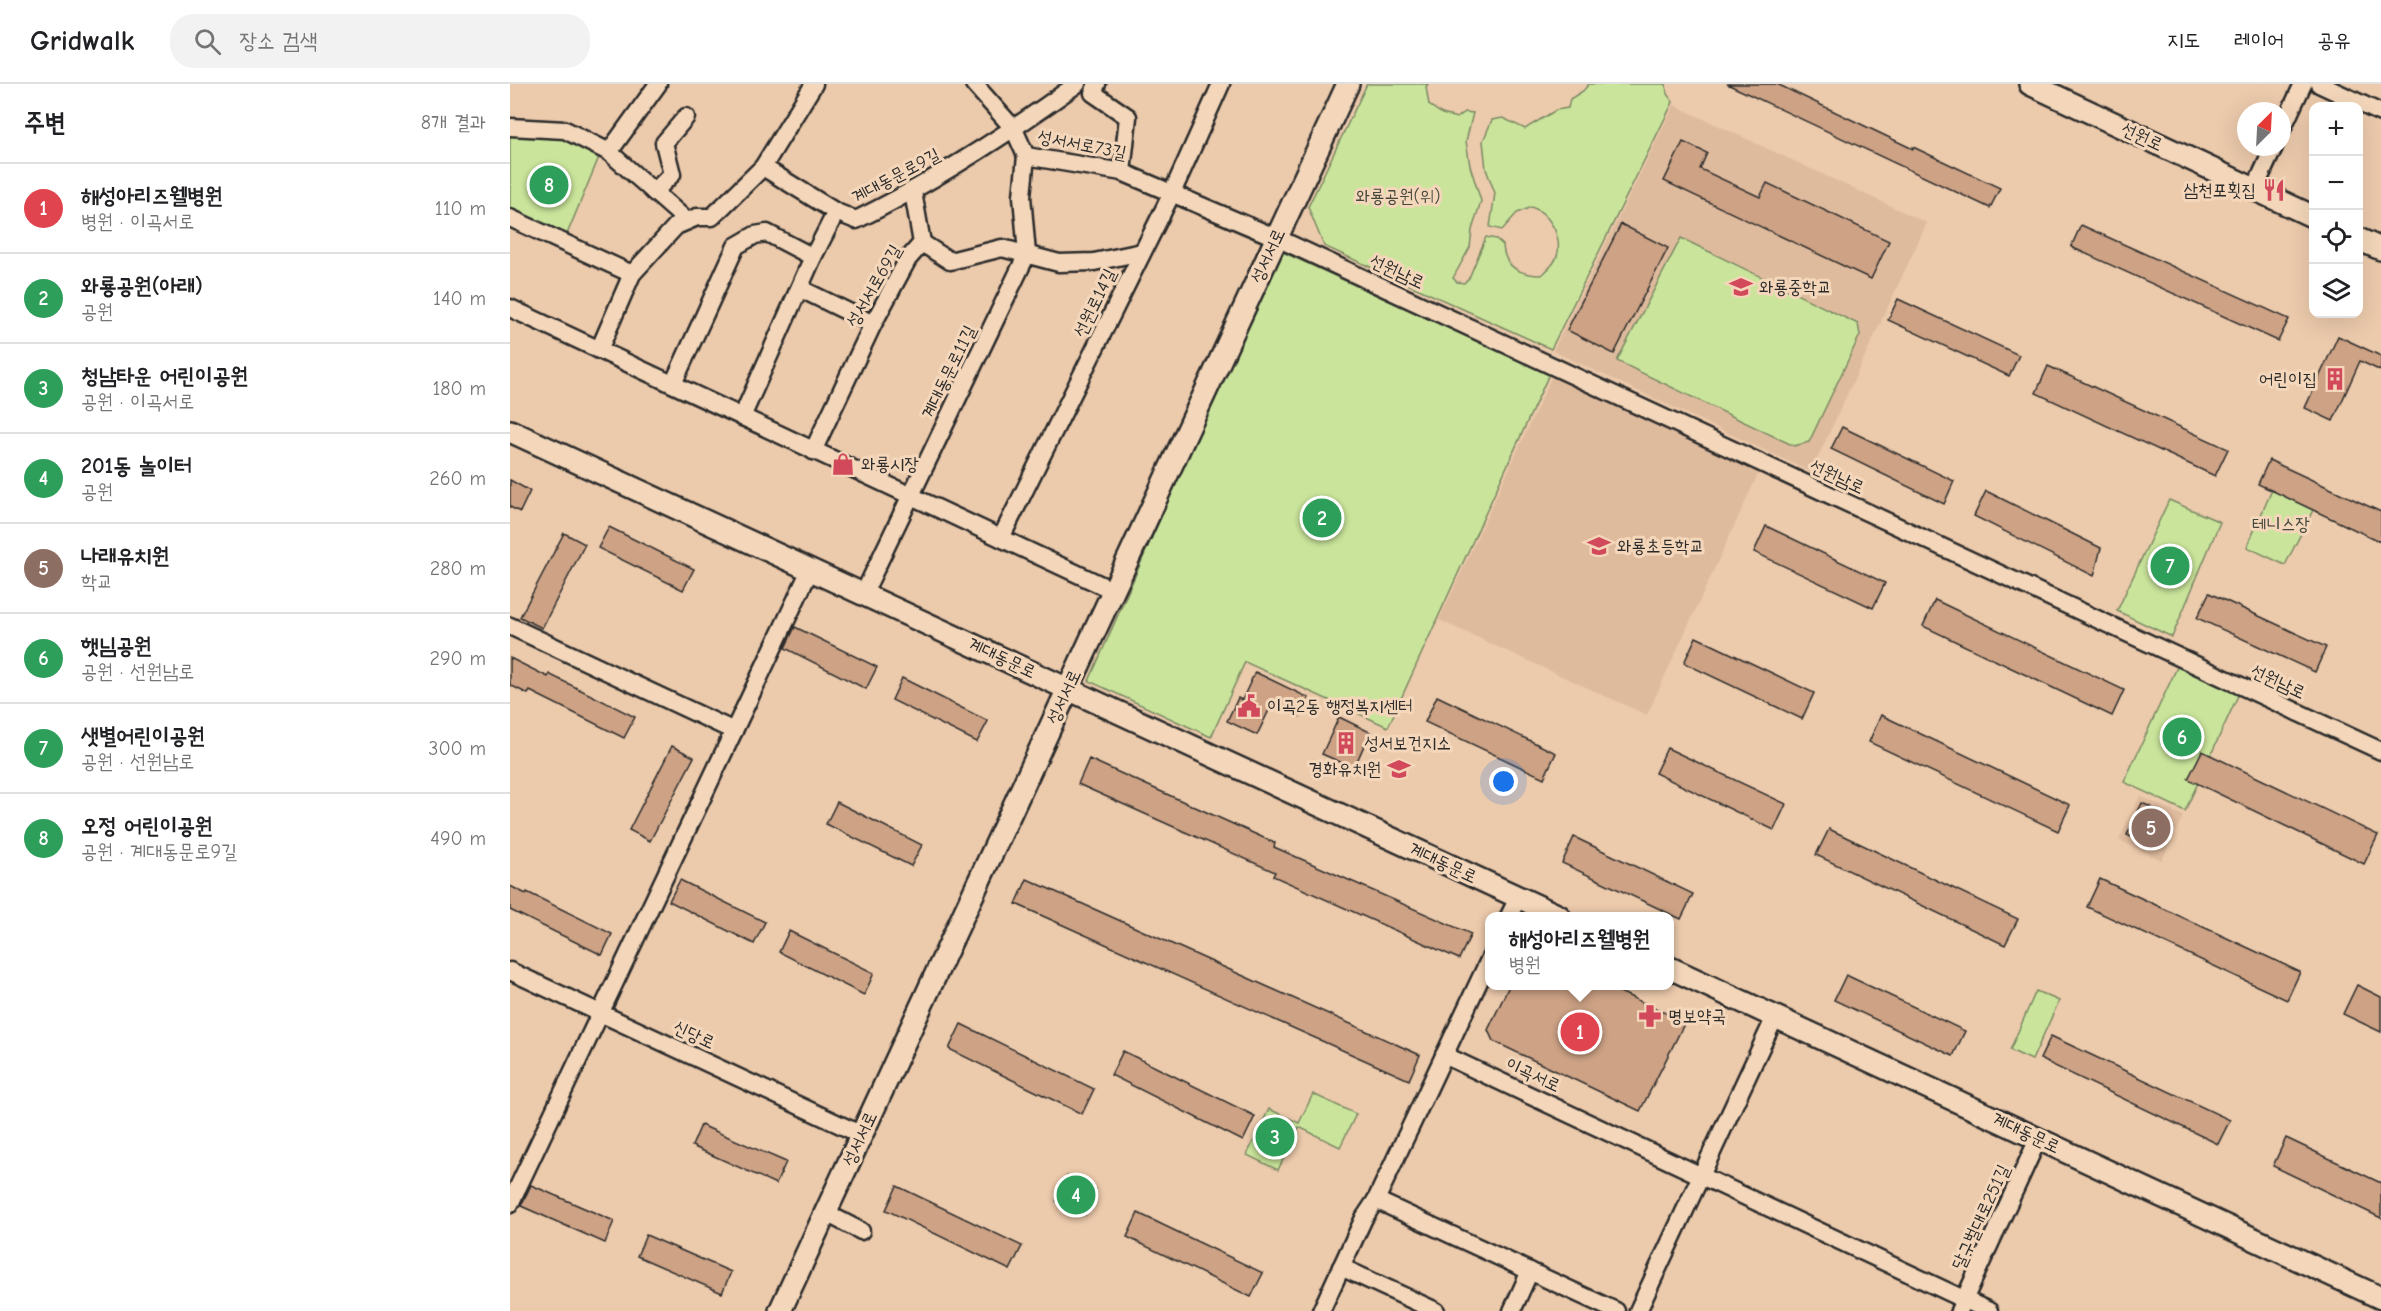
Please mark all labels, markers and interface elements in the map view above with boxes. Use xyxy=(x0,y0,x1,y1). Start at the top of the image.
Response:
search box xyxy=(170,14,590,68)
text: Gridwalk xyxy=(30,25,134,57)
icon: search xyxy=(191,25,224,58)
text: 장소 검색 xyxy=(239,28,317,54)
text: 지도 xyxy=(2167,28,2201,52)
text: 레이어 xyxy=(2234,28,2284,52)
text: 공유 xyxy=(2317,28,2351,52)
north arrow xyxy=(2237,102,2291,156)
map controls xyxy=(2309,102,2363,318)
button: + xyxy=(2309,102,2363,156)
text: 주변 xyxy=(24,108,66,138)
text: 8개 결과 xyxy=(421,111,486,134)
street label: 선원로 xyxy=(2118,118,2166,156)
street label: 성서서로73길 xyxy=(1036,126,1129,164)
street label: 계대동문로9길 xyxy=(848,144,944,208)
button: − xyxy=(2309,156,2363,210)
pin: 8 xyxy=(530,162,568,208)
restaurant icon: 삼천포횟집 xyxy=(2261,177,2287,203)
place label: 삼천포횟집 xyxy=(2184,180,2256,201)
text: 해성아리즈웰병원 xyxy=(81,183,223,209)
park label: 와룡공원(위) xyxy=(1356,186,1440,207)
text: 1 xyxy=(40,197,47,220)
text: 110 m xyxy=(435,197,486,220)
text: 병원 · 이곡서로 xyxy=(81,210,194,233)
button: locate xyxy=(2309,210,2363,264)
street label: 성서서로 xyxy=(1246,225,1290,287)
street label: 성서서로69길 xyxy=(842,241,906,331)
street label: 선원남로 xyxy=(1366,250,1428,294)
button: layers xyxy=(2309,264,2363,318)
street label: 선원로14길 xyxy=(1069,265,1121,341)
text: 와룡공원(아래) xyxy=(81,273,203,299)
school or university icon: 와룡중학교 xyxy=(1728,274,1754,300)
place label: 와룡중학교 xyxy=(1759,277,1831,298)
text: 2 xyxy=(39,287,48,310)
text: 140 m xyxy=(433,287,486,310)
text: 공원 xyxy=(81,300,113,323)
street label: 계대동문로11길 xyxy=(917,321,981,422)
text: 청남타운 어린이공원 xyxy=(81,363,248,389)
building icon: 어린이집 xyxy=(2322,366,2348,392)
place label: 어린이집 xyxy=(2259,369,2317,390)
text: 3 xyxy=(39,377,48,400)
text: 180 m xyxy=(432,377,486,400)
text: 공원 · 이곡서로 xyxy=(81,390,194,413)
shop icon: 와룡시장 xyxy=(830,451,856,477)
text: 201동 놀이터 xyxy=(81,453,192,479)
place label: 와룡시장 xyxy=(861,454,919,475)
street label: 선원남로 xyxy=(1806,455,1868,499)
text: 4 xyxy=(39,467,48,490)
text: 260 m xyxy=(429,467,486,490)
text: 공원 xyxy=(81,480,113,503)
pin: 2 xyxy=(1302,496,1342,540)
park label: 테니스장 xyxy=(2252,514,2310,535)
school or university icon: 와룡초등학교 xyxy=(1586,533,1612,559)
place label: 와룡초등학교 xyxy=(1617,536,1704,557)
text: 나래유치원 xyxy=(81,543,170,569)
pin: 7 xyxy=(2150,544,2190,588)
text: 5 xyxy=(38,557,49,580)
text: 280 m xyxy=(430,557,486,580)
text: 학교 xyxy=(81,570,113,593)
text: 햇님공원 xyxy=(81,633,152,659)
street label: 계대동문로 xyxy=(965,633,1039,683)
text: 6 xyxy=(38,647,49,670)
text: 290 m xyxy=(430,647,486,670)
text: 공원 · 선원남로 xyxy=(81,660,194,683)
street label: 선원남로 xyxy=(2247,660,2309,704)
street label: 성서서로 xyxy=(1042,666,1086,728)
public building icon: 이곡2동 행정복지센터 xyxy=(1236,693,1262,719)
place label: 이곡2동 행정복지센터 xyxy=(1267,696,1413,717)
pin: 6 xyxy=(2162,714,2202,760)
text: 샛별어린이공원 xyxy=(81,723,205,749)
building icon: 성서보건지소 xyxy=(1333,730,1359,756)
place label: 성서보건지소 xyxy=(1364,733,1451,754)
text: 7 xyxy=(39,737,48,760)
text: 300 m xyxy=(428,737,486,760)
text: 공원 · 선원남로 xyxy=(81,750,194,773)
school or university icon: 경화유치원 xyxy=(1386,756,1412,782)
place label: 경화유치원 xyxy=(1309,759,1381,780)
your location xyxy=(1489,767,1518,796)
pin: 5 xyxy=(2132,806,2170,850)
text: 오정 어린이공원 xyxy=(81,813,213,839)
text: 8 xyxy=(38,827,49,850)
text: 490 m xyxy=(430,827,486,850)
street label: 계대동문로 xyxy=(1406,838,1480,888)
text: 공원 · 계대동문로9길 xyxy=(81,840,237,863)
popup xyxy=(1485,912,1674,990)
text: 해성아리즈웰병원 xyxy=(1509,926,1650,952)
text: 병원 xyxy=(1509,953,1541,976)
pharmacy icon: 명보약국 xyxy=(1637,1003,1663,1029)
place label: 명보약국 xyxy=(1668,1006,1726,1027)
pin: 1 xyxy=(1560,1010,1600,1054)
street label: 신당로 xyxy=(670,1016,718,1054)
street label: 이곡서로 xyxy=(1502,1053,1564,1097)
street label: 성서서로 xyxy=(838,1108,882,1170)
street label: 계대동문로 xyxy=(1989,1108,2063,1158)
pin: 3 xyxy=(1256,1114,1294,1160)
street label: 달구벌대로251길 xyxy=(1948,1161,2015,1273)
pin: 4 xyxy=(1056,1172,1096,1218)

